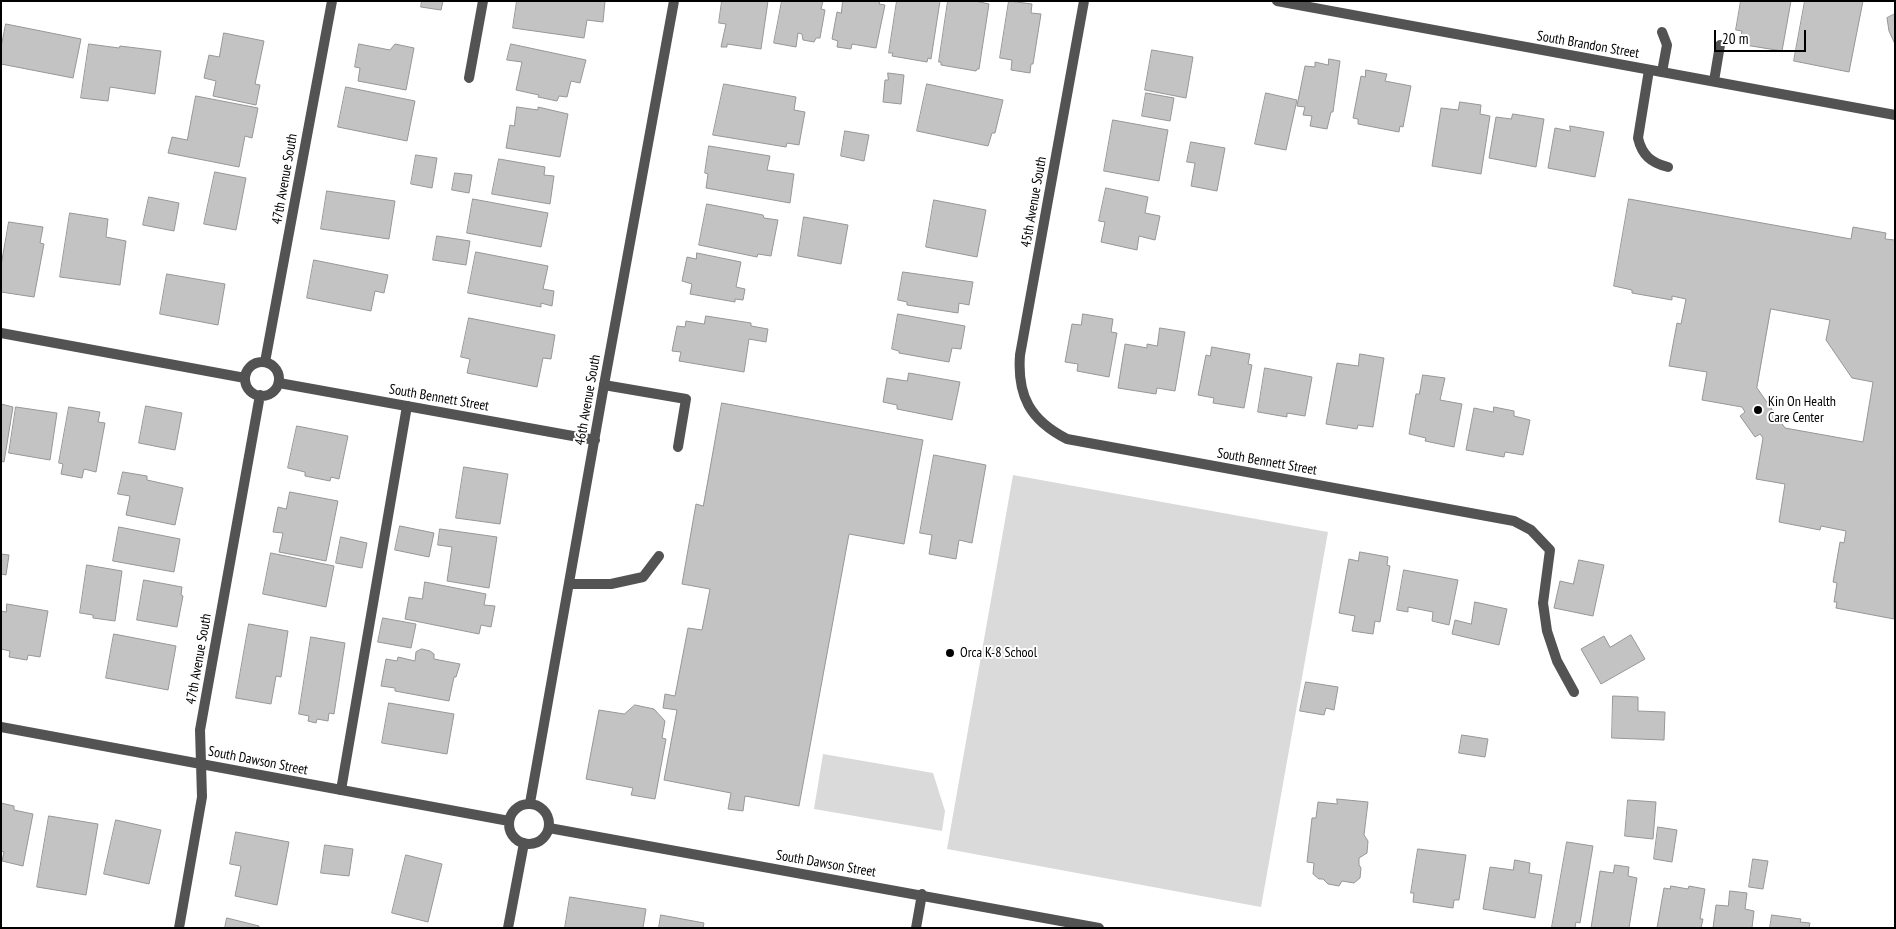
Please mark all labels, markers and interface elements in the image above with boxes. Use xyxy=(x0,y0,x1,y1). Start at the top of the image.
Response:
scale bar xyxy=(1716,20,1808,52)
street label: South Brandon Street xyxy=(1536,28,1640,62)
text: 20 m xyxy=(1722,29,1748,48)
street label: 47th Avenue South xyxy=(269,132,301,226)
street label: 45th Avenue South xyxy=(1018,155,1050,249)
street label: 46th Avenue South xyxy=(572,353,604,447)
street label: South Bennett Street xyxy=(388,381,490,415)
place label: Kin On Health Care Center xyxy=(1768,394,1836,427)
marker: Kin On Health Care Center xyxy=(1752,404,1764,416)
street label: South Bennett Street xyxy=(1216,445,1318,479)
street label: 47th Avenue South xyxy=(183,612,215,706)
place label: Orca K-8 School xyxy=(960,645,1037,661)
marker: Orca K-8 School xyxy=(944,647,956,659)
street label: South Dawson Street xyxy=(207,743,309,779)
street label: South Dawson Street xyxy=(775,847,877,881)

